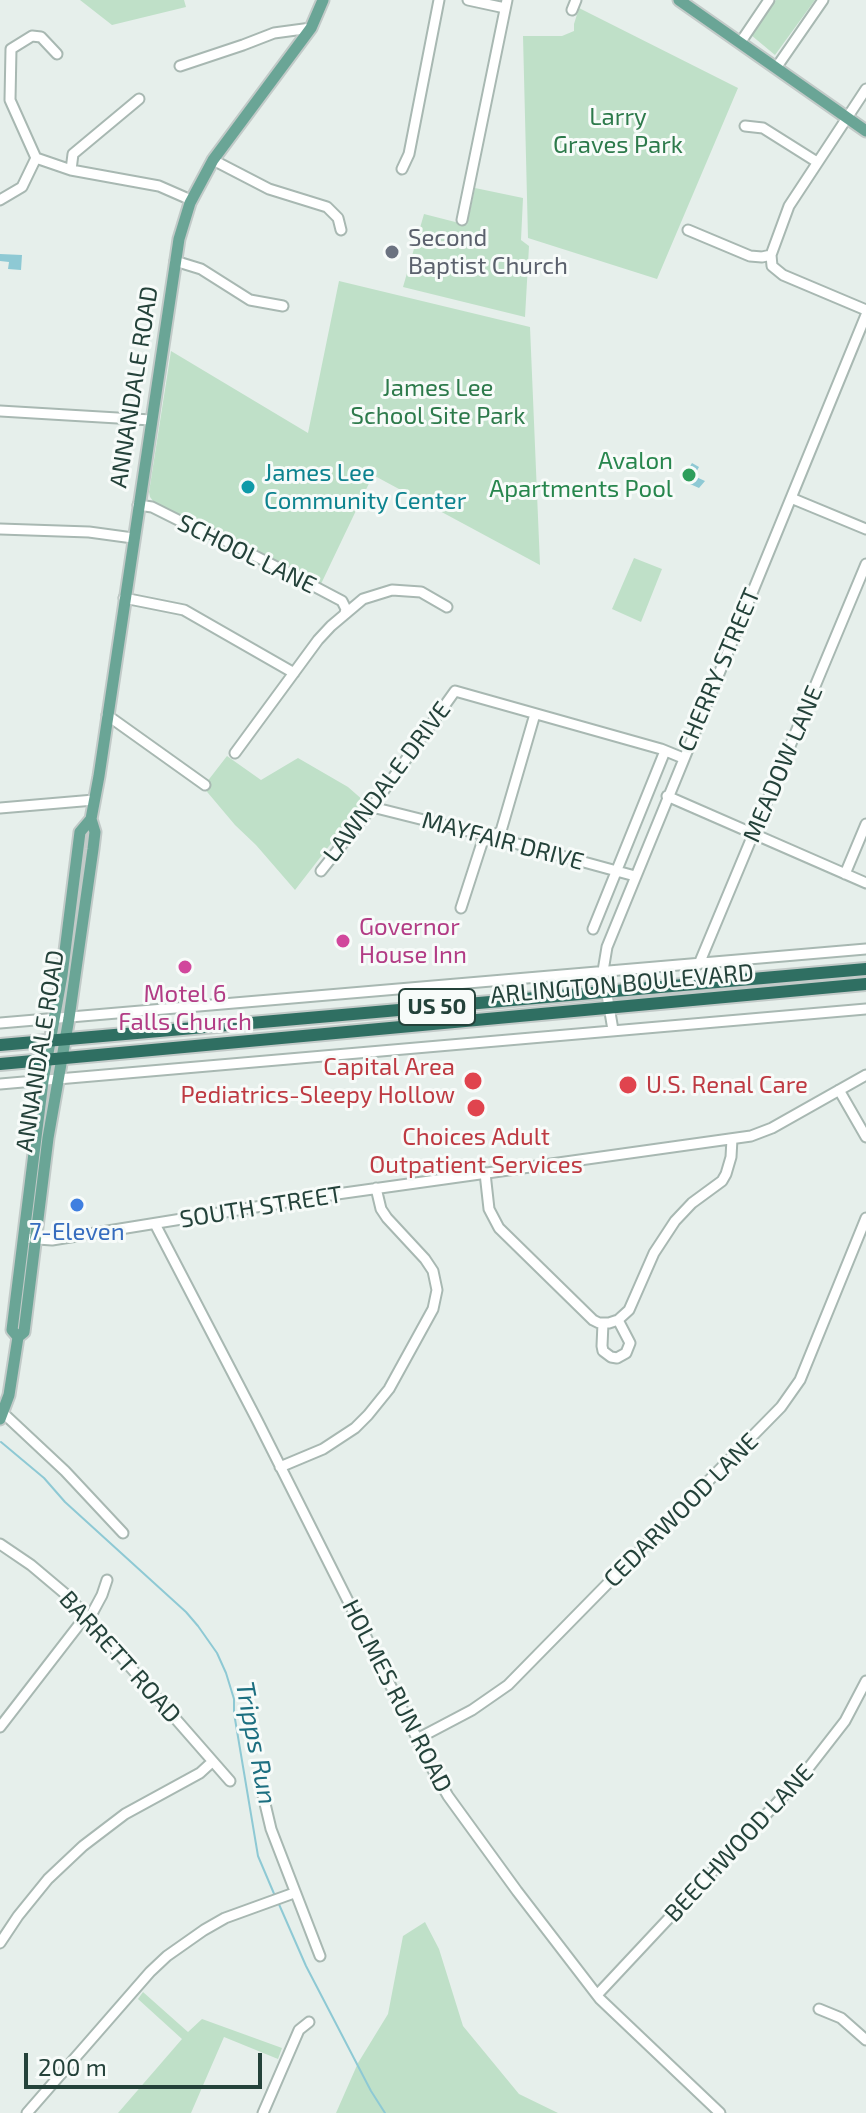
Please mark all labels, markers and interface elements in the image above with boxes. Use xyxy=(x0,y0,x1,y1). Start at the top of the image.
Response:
park label: Larry Graves Park xyxy=(553,103,683,159)
place label: Second Baptist Church xyxy=(408,224,568,280)
marker: Second Baptist Church xyxy=(383,243,401,261)
street label: ANNANDALE ROAD xyxy=(104,284,164,490)
park label: James Lee School Site Park xyxy=(351,374,525,430)
place label: Avalon Apartments Pool xyxy=(489,447,673,503)
place label: James Lee Community Center xyxy=(264,459,466,515)
marker: Avalon Apartments Pool xyxy=(680,466,698,484)
marker: James Lee Community Center xyxy=(239,478,257,496)
street label: SCHOOL LANE xyxy=(173,508,321,600)
street label: CHERRY STREET xyxy=(672,584,766,756)
street label: MEADOW LANE xyxy=(737,681,829,847)
street label: LAWNDALE DRIVE xyxy=(317,696,457,868)
street label: MAYFAIR DRIVE xyxy=(419,806,587,876)
place label: Governor House Inn xyxy=(359,913,467,969)
marker: Governor House Inn xyxy=(334,932,352,950)
street label: ANNANDALE ROAD xyxy=(10,948,70,1154)
marker: Motel 6 Falls Church xyxy=(176,958,194,976)
street label: ARLINGTON BOULEVARD xyxy=(489,958,755,1010)
place label: Motel 6 Falls Church xyxy=(118,980,252,1036)
road number: US 50 xyxy=(399,989,475,1025)
place label: Capital Area Pediatrics-Sleepy Hollow xyxy=(181,1053,455,1109)
marker: Capital Area Pediatrics-Sleepy Hollow xyxy=(462,1070,484,1092)
place label: U.S. Renal Care xyxy=(646,1071,808,1099)
marker: U.S. Renal Care xyxy=(617,1074,639,1096)
marker: Choices Adult Outpatient Services xyxy=(465,1097,487,1119)
place label: Choices Adult Outpatient Services xyxy=(369,1123,583,1179)
street label: SOUTH STREET xyxy=(178,1180,344,1234)
marker: 7-Eleven xyxy=(68,1196,86,1214)
place label: 7-Eleven xyxy=(29,1218,125,1246)
street label: CEDARWOOD LANE xyxy=(598,1427,764,1593)
street label: BARRETT ROAD xyxy=(53,1585,187,1729)
street label: HOLMES RUN ROAD xyxy=(336,1595,458,1797)
water label: Tripps Run xyxy=(229,1679,283,1807)
street label: BEECHWOOD LANE xyxy=(659,1758,819,1928)
scale bar xyxy=(28,2037,266,2087)
text: 200 m xyxy=(38,2052,107,2081)

